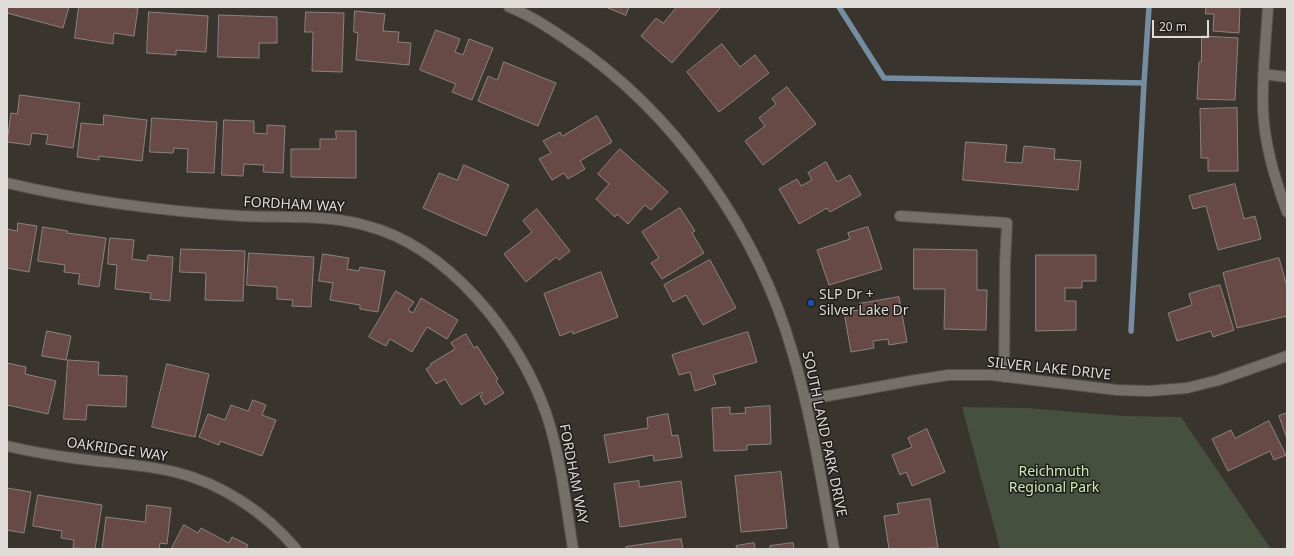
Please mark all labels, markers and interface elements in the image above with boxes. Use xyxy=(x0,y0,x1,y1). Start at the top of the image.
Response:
scale bar xyxy=(1154,12,1211,38)
text: 20 m xyxy=(1159,18,1187,35)
street label: FORDHAM WAY xyxy=(243,194,345,216)
place label: SLP Dr + Silver Lake Dr xyxy=(819,287,909,320)
marker: SLP Dr + Silver Lake Dr xyxy=(806,298,816,308)
street label: SOUTH LAND PARK DRIVE xyxy=(798,350,850,518)
street label: SILVER LAKE DRIVE xyxy=(986,354,1112,384)
street label: FORDHAM WAY xyxy=(555,423,591,525)
street label: OAKRIDGE WAY xyxy=(65,435,169,465)
park label: Reichmuth Regional Park xyxy=(1009,464,1099,496)

